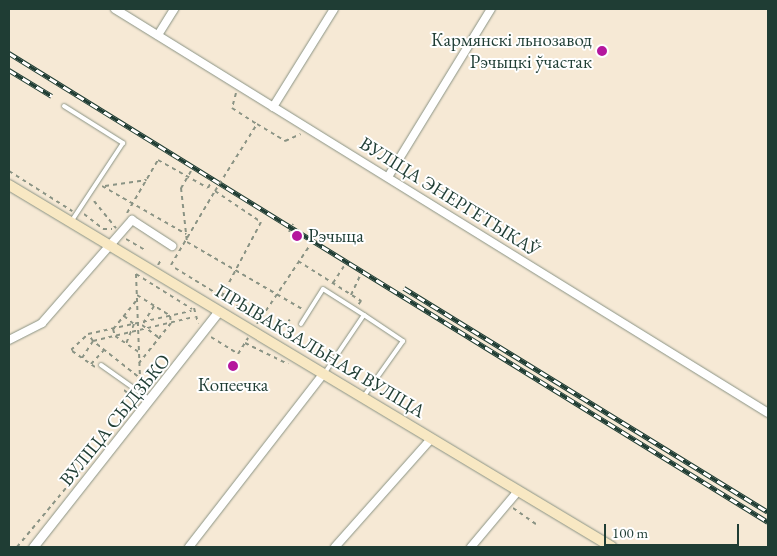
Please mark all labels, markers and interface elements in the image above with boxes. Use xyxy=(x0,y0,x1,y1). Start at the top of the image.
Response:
place label: Кармянскі льнозавод Рэчыцкі ўчастак xyxy=(431,29,592,73)
marker: Кармянскі льнозавод Рэчыцкі ўчастак xyxy=(596,45,608,57)
street label: ВУЛІЦА ЭНЕРГЕТЫКАЎ xyxy=(355,132,545,262)
place label: Рэчыца xyxy=(308,225,364,247)
marker: Рэчыца xyxy=(290,229,304,243)
street label: ПРЫВАКЗАЛЬНАЯ ВУЛІЦА xyxy=(211,279,429,423)
street label: ВУЛІЦА СЫДЗЬКО xyxy=(55,349,175,491)
marker: Копеечка xyxy=(227,360,239,372)
place label: Копеечка xyxy=(198,374,268,396)
scale bar xyxy=(607,514,742,546)
text: 100 m xyxy=(612,523,648,542)

